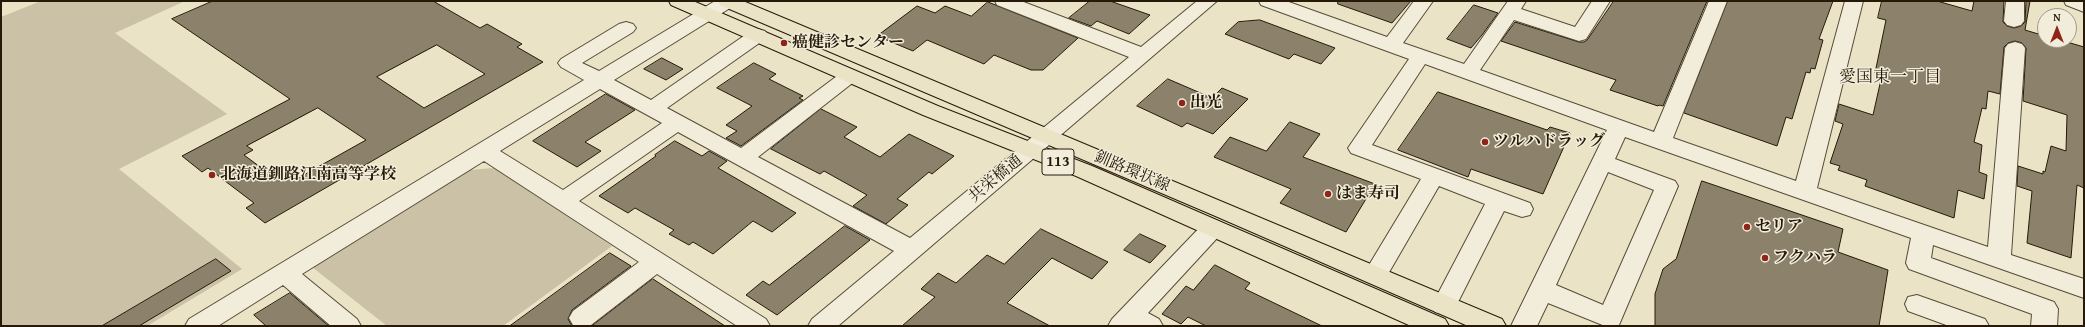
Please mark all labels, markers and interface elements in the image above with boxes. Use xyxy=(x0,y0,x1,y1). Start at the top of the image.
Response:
north arrow xyxy=(2037,8,2077,48)
text: N xyxy=(2053,9,2061,25)
place label: 癌健診センター xyxy=(792,33,904,53)
marker: 癌健診センター xyxy=(779,38,789,48)
district label: 愛国東一丁目 xyxy=(1839,68,1941,88)
place label: 出光 xyxy=(1190,93,1222,113)
marker: 出光 xyxy=(1177,98,1187,108)
place label: ツルハドラッグ xyxy=(1493,132,1605,152)
marker: ツルハドラッグ xyxy=(1480,137,1490,147)
street label: 釧路環状線 xyxy=(1091,148,1173,196)
road number: 113 xyxy=(1042,149,1074,175)
street label: 共栄橋通 xyxy=(965,151,1027,207)
place label: 北海道釧路江南高等学校 xyxy=(220,165,396,185)
marker: 北海道釧路江南高等学校 xyxy=(207,170,217,180)
place label: はま寿司 xyxy=(1336,184,1400,204)
marker: はま寿司 xyxy=(1323,189,1333,199)
place label: セリア xyxy=(1755,217,1803,237)
marker: セリア xyxy=(1742,222,1752,232)
place label: フクハラ xyxy=(1773,248,1837,268)
marker: フクハラ xyxy=(1760,253,1770,263)

